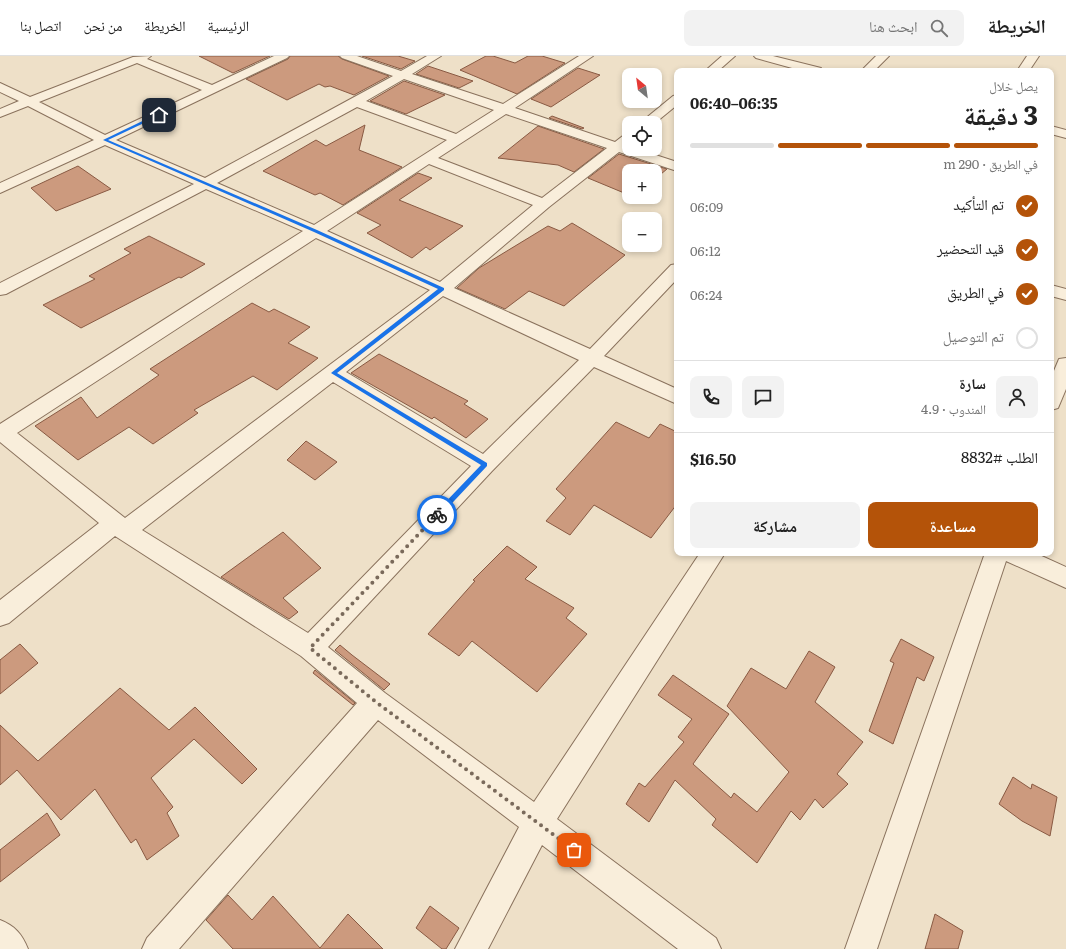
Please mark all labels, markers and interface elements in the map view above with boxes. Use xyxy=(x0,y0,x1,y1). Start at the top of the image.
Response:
search box xyxy=(684,10,964,46)
text: الخريطة xyxy=(988,11,1046,39)
text: ابحث هنا xyxy=(869,14,918,37)
text: اتصل بنا xyxy=(20,15,62,35)
text: من نحن xyxy=(84,15,122,35)
text: الخريطة xyxy=(144,15,186,35)
text: الرئيسية xyxy=(208,15,249,35)
icon: search xyxy=(928,17,950,39)
north arrow xyxy=(622,68,662,108)
map controls xyxy=(622,68,662,252)
text: يصل خلال xyxy=(989,76,1038,95)
text: 06:35–06:40 xyxy=(690,91,778,114)
text: 3 دقيقة xyxy=(964,94,1038,133)
pin xyxy=(142,98,176,132)
icon: home xyxy=(148,104,170,126)
button: locate xyxy=(622,116,662,156)
text: في الطريق · 290 m xyxy=(943,154,1038,173)
button: + xyxy=(622,164,662,204)
text: تم التأكيد xyxy=(953,192,1004,215)
icon: check xyxy=(1016,195,1038,217)
text: 06:09 xyxy=(690,197,723,216)
button: − xyxy=(622,212,662,252)
text: قيد التحضير xyxy=(937,236,1004,259)
icon: check xyxy=(1016,239,1038,261)
text: 06:12 xyxy=(690,241,721,260)
text: في الطريق xyxy=(947,280,1004,303)
icon: check xyxy=(1016,283,1038,305)
text: 06:24 xyxy=(690,285,722,304)
text: تم التوصيل xyxy=(943,324,1004,347)
text: سارة xyxy=(959,371,986,394)
button: phone xyxy=(690,376,732,418)
button: chat xyxy=(742,376,784,418)
button: person xyxy=(996,376,1038,418)
text: المندوب · 4.9 xyxy=(921,399,986,418)
text: الطلب #8832 xyxy=(961,445,1038,468)
text: $16.50 xyxy=(690,447,736,470)
courier xyxy=(417,495,457,535)
button: مشاركة xyxy=(690,502,860,548)
button: مساعدة xyxy=(868,502,1038,548)
icon: bike xyxy=(426,504,448,526)
pin xyxy=(557,833,591,867)
icon: bag xyxy=(563,839,585,861)

